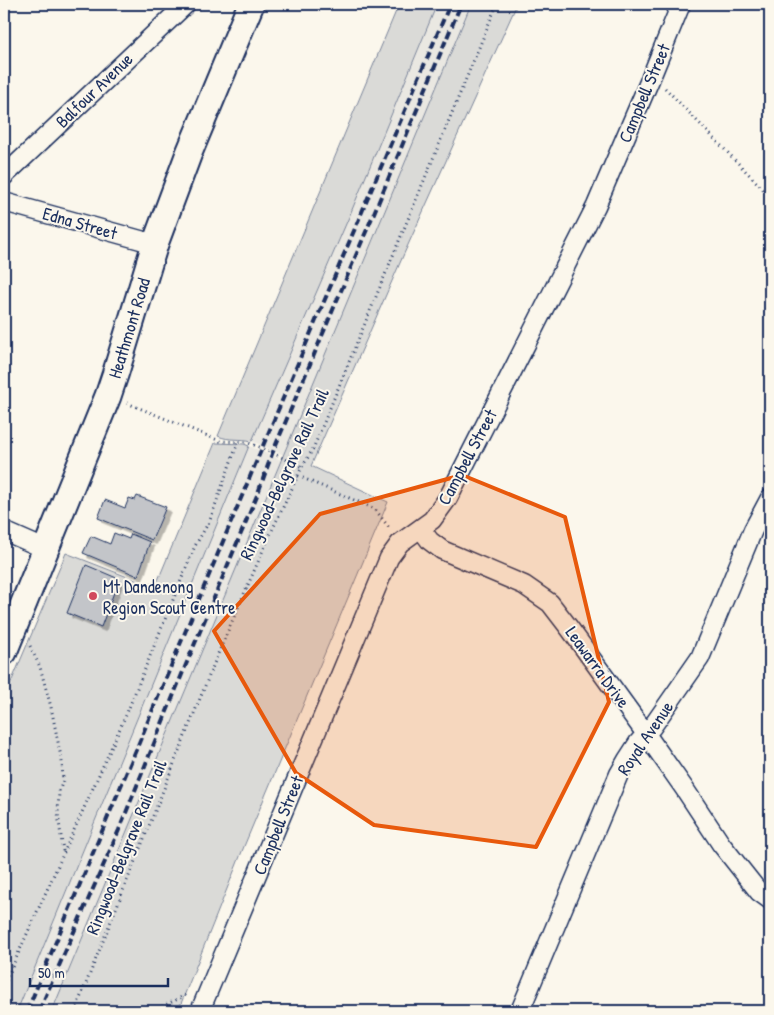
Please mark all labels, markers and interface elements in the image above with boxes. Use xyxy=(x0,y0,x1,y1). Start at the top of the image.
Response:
street label: Campbell Street xyxy=(612,39,676,146)
street label: Balfour Avenue xyxy=(50,47,138,133)
street label: Edna Street xyxy=(40,200,121,246)
street label: Heathmont Road xyxy=(102,275,156,381)
street label: Ringwood-Belgrave Rail Trail xyxy=(233,384,335,564)
street label: Campbell Street xyxy=(431,404,503,509)
place label: Mt Dandenong Region Scout Centre xyxy=(103,574,235,620)
marker: Mt Dandenong Region Scout Centre xyxy=(87,590,99,602)
street label: Leawarra Drive xyxy=(560,621,636,713)
street label: Royal Avenue xyxy=(611,696,679,780)
street label: Ringwood-Belgrave Rail Trail xyxy=(79,756,173,938)
street label: Campbell Street xyxy=(247,771,310,878)
scale bar xyxy=(30,955,168,987)
text: 50 m xyxy=(38,962,65,983)

